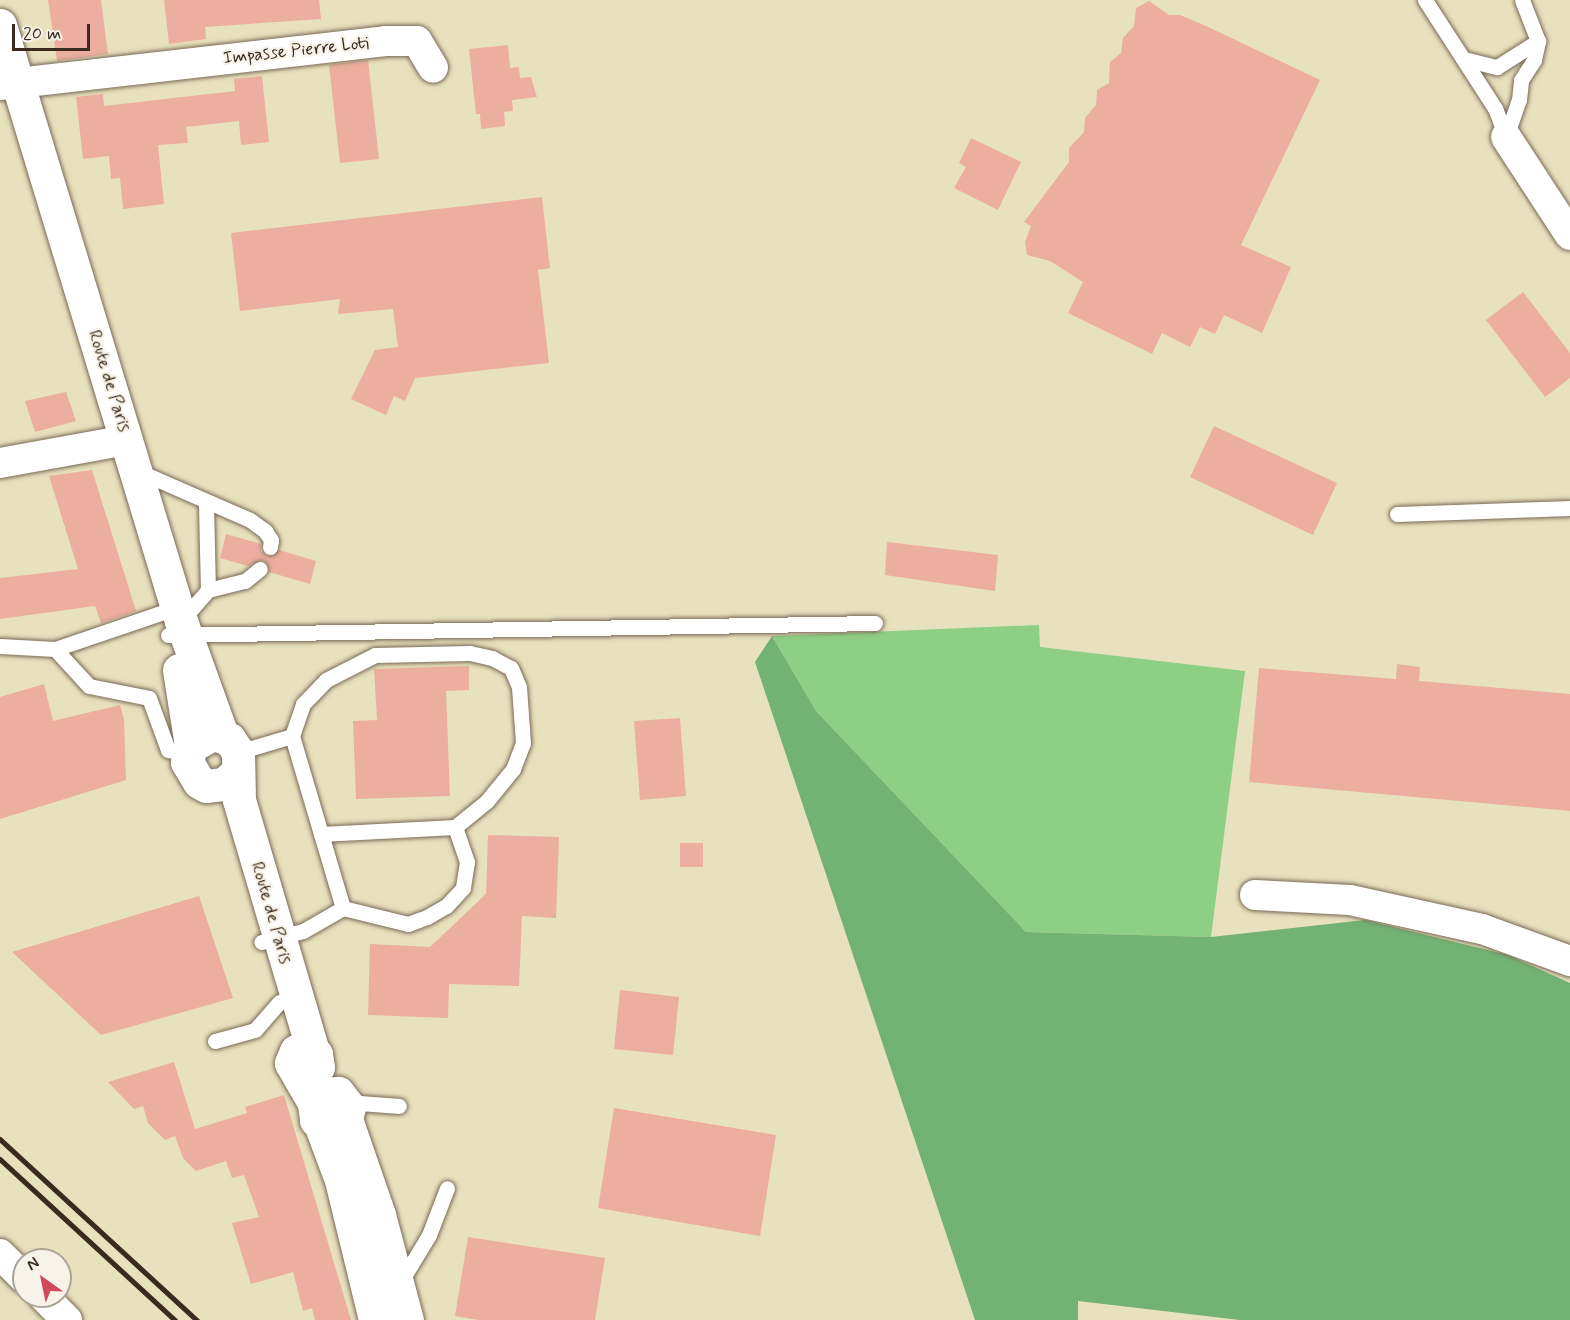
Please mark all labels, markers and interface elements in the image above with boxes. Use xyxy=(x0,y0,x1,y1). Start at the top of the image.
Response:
scale bar xyxy=(15,12,93,50)
text: 20 m xyxy=(23,22,61,46)
street label: Impasse Pierre Loti xyxy=(221,33,371,69)
street label: Route de Paris xyxy=(83,328,135,434)
street label: Route de Paris xyxy=(246,860,296,966)
north arrow xyxy=(12,1248,72,1308)
text: N xyxy=(23,1252,43,1276)

